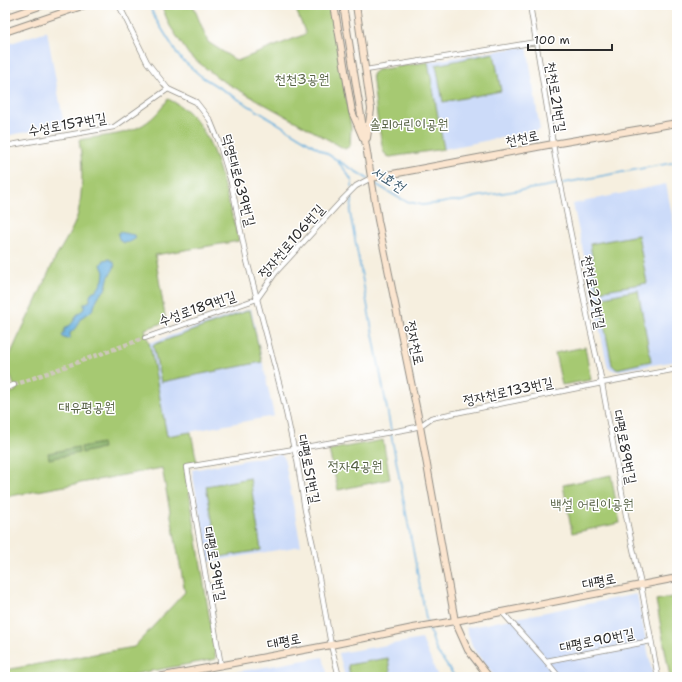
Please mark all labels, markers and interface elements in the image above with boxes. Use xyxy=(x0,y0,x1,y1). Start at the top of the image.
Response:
scale bar xyxy=(528,26,612,52)
text: 100 m xyxy=(534,32,570,48)
street label: 천천로21번길 xyxy=(542,60,571,134)
park label: 천천3공원 xyxy=(275,70,329,88)
street label: 수성로157번길 xyxy=(26,108,108,140)
park label: 솔뫼어린이공원 xyxy=(370,115,448,133)
street label: 천천로 xyxy=(504,126,540,150)
street label: 덕영대로639번길 xyxy=(218,132,260,229)
water label: 서호천 xyxy=(367,161,410,198)
street label: 정자천로106번길 xyxy=(254,200,329,282)
street label: 천천로22번길 xyxy=(578,253,610,331)
street label: 수성로189번길 xyxy=(156,286,239,330)
street label: 정자천로 xyxy=(402,319,428,367)
street label: 정자천로133번길 xyxy=(461,373,555,409)
park label: 대유평공원 xyxy=(59,398,115,416)
street label: 대평로89번길 xyxy=(609,408,641,486)
street label: 대평로51번길 xyxy=(293,433,325,506)
park label: 정자4공원 xyxy=(328,457,382,475)
park label: 백설 어린이공원 xyxy=(550,495,634,513)
street label: 대평로39번길 xyxy=(200,525,231,603)
street label: 대평로 xyxy=(581,569,617,593)
street label: 대평로90번길 xyxy=(558,624,637,656)
street label: 대평로 xyxy=(266,629,302,653)

